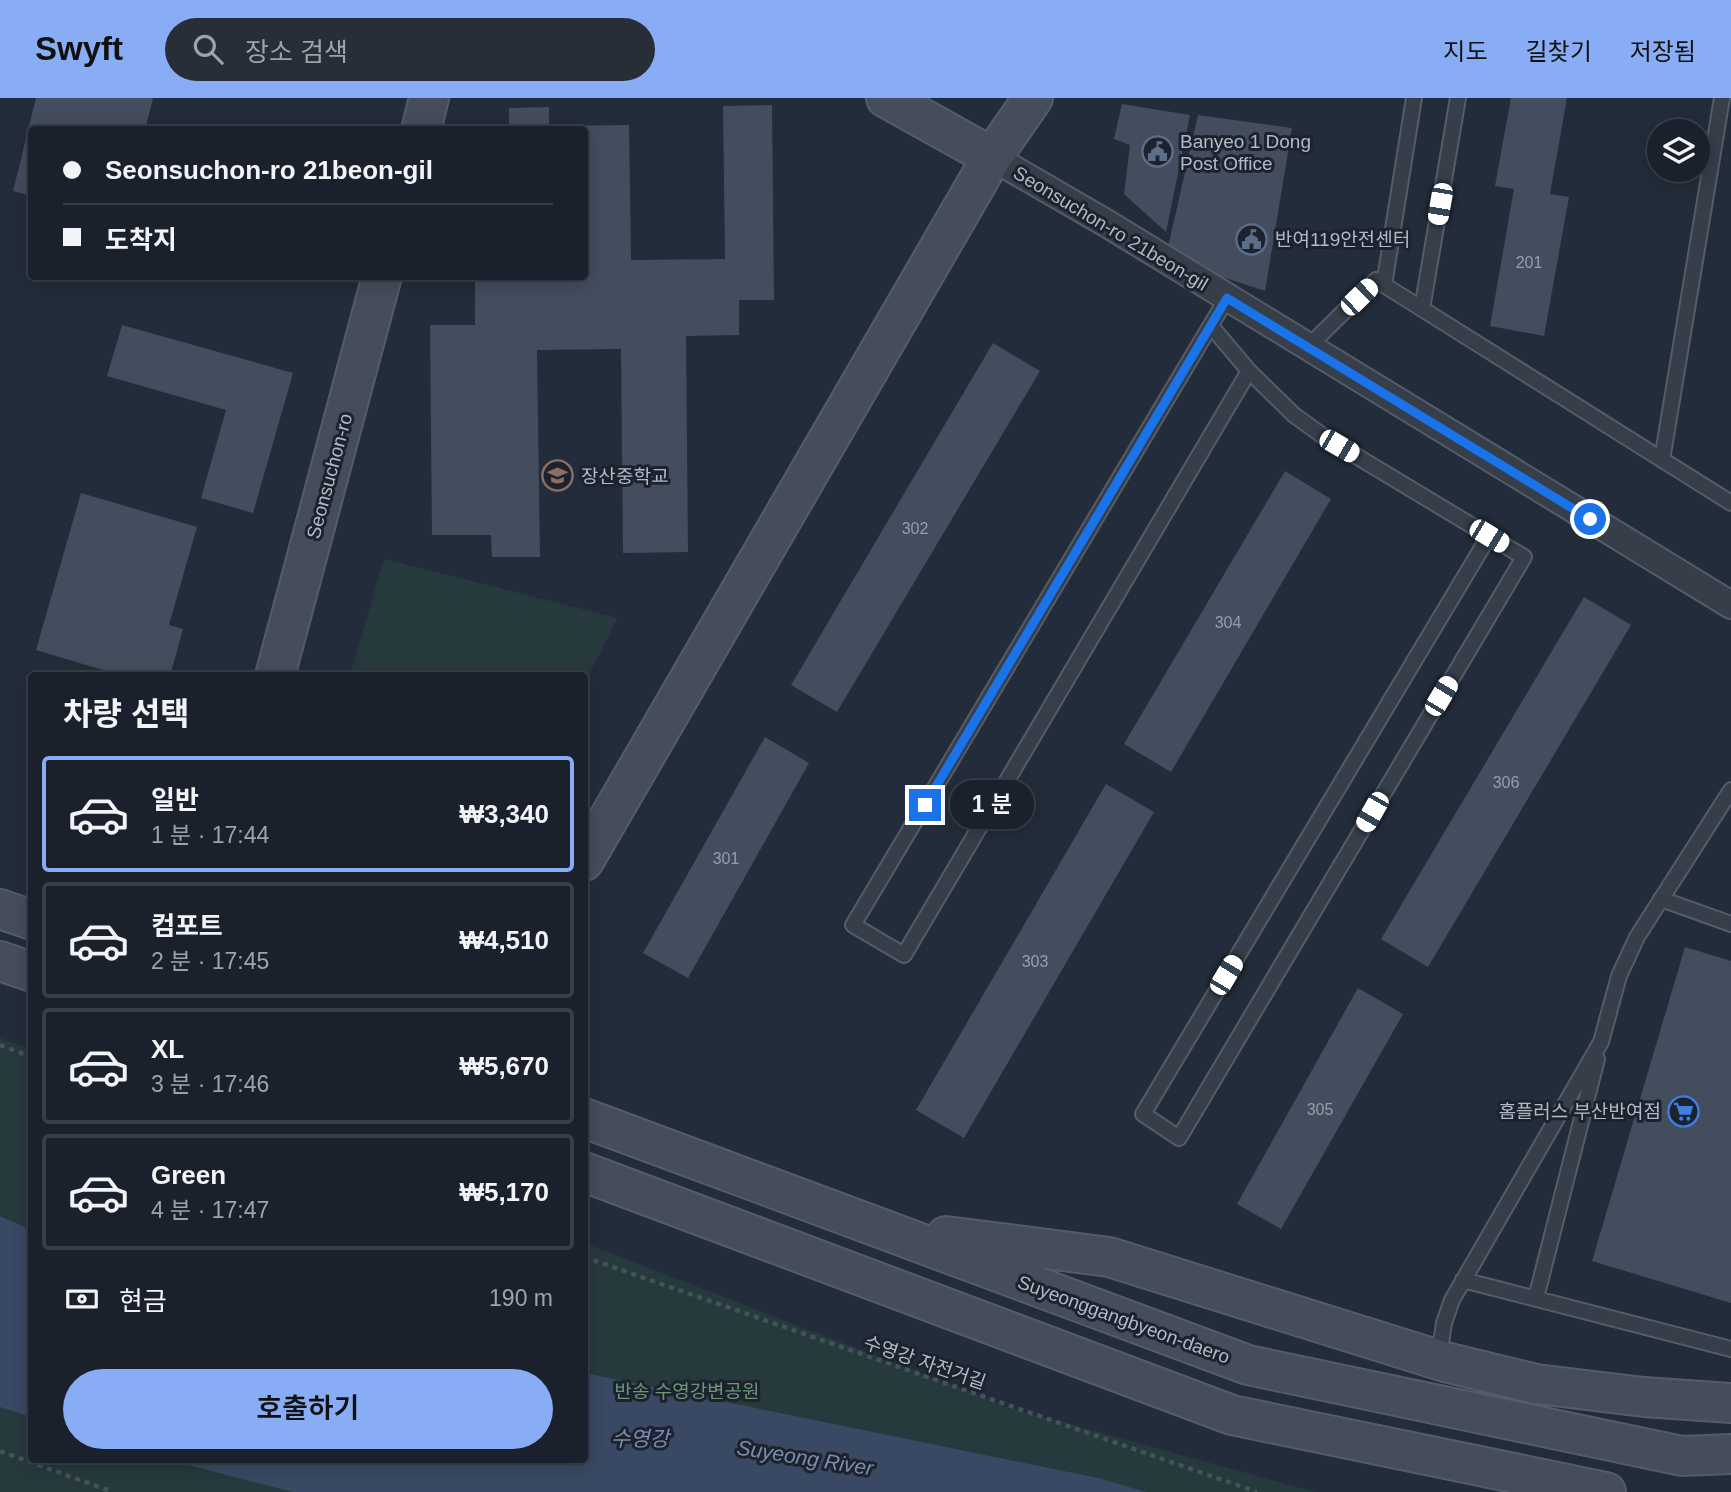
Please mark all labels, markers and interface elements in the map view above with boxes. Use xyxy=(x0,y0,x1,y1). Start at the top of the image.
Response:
search box xyxy=(165,18,655,81)
text: Swyft xyxy=(35,30,123,67)
icon: search xyxy=(189,30,227,68)
text: 장소 검색 xyxy=(245,37,348,67)
text: 지도 xyxy=(1443,38,1488,65)
text: 길찾기 xyxy=(1526,38,1592,65)
text: 저장됨 xyxy=(1630,38,1696,65)
map controls xyxy=(1647,119,1710,182)
button: layers xyxy=(1647,119,1710,182)
place label: Banyeo 1 Dong Post Office xyxy=(1180,131,1311,174)
public building icon: Banyeo 1 Dong Post Office xyxy=(1140,135,1174,169)
text: Seonsuchon-ro 21beon-gil xyxy=(105,155,433,185)
street label: Seonsuchon-ro 21beon-gil xyxy=(1010,162,1212,295)
car xyxy=(1427,181,1454,227)
public building icon: 반여119안전센터 xyxy=(1235,222,1269,256)
text: 도착지 xyxy=(105,225,177,255)
place label: 반여119안전센터 xyxy=(1275,229,1410,250)
house number: 201 xyxy=(1516,254,1542,271)
car xyxy=(1337,275,1382,319)
street label: Seonsuchon-ro xyxy=(303,411,356,541)
car xyxy=(1316,426,1363,466)
school or university icon: 장산중학교 xyxy=(541,459,575,493)
place label: 장산중학교 xyxy=(581,466,668,487)
route start xyxy=(1574,503,1606,535)
car xyxy=(1466,516,1513,556)
house number: 302 xyxy=(902,520,928,537)
house number: 304 xyxy=(1215,614,1241,631)
car xyxy=(1422,673,1461,719)
text: 차량 선택 xyxy=(63,696,190,732)
house number: 306 xyxy=(1493,774,1519,791)
callout: 1 분 xyxy=(950,780,1034,830)
icon: car xyxy=(67,783,130,846)
text: 일반 xyxy=(151,785,199,815)
route end xyxy=(909,789,941,821)
car xyxy=(1353,789,1392,835)
text: 1 분 xyxy=(972,791,1012,817)
text: ₩3,340 xyxy=(459,799,549,829)
text: 1 분 · 17:44 xyxy=(151,822,269,848)
house number: 301 xyxy=(713,850,739,867)
icon: car xyxy=(67,909,130,972)
text: 컴포트 xyxy=(151,911,223,941)
text: ₩4,510 xyxy=(459,925,549,955)
text: 2 분 · 17:45 xyxy=(151,948,269,974)
car xyxy=(1207,952,1246,998)
house number: 303 xyxy=(1022,953,1048,970)
text: XL xyxy=(151,1034,184,1064)
icon: car xyxy=(67,1035,130,1098)
text: ₩5,670 xyxy=(459,1051,549,1081)
text: 3 분 · 17:46 xyxy=(151,1071,269,1097)
supermarket icon: 홈플러스 부산반여점 xyxy=(1667,1094,1701,1128)
house number: 305 xyxy=(1307,1101,1333,1118)
place label: 홈플러스 부산반여점 xyxy=(1498,1101,1661,1122)
text: Green xyxy=(151,1160,226,1190)
icon: car xyxy=(67,1161,130,1224)
text: ₩5,170 xyxy=(459,1177,549,1207)
text: 4 분 · 17:47 xyxy=(151,1197,269,1223)
street label: Suyeonggangbyeon-daero xyxy=(1015,1271,1233,1368)
icon: cash xyxy=(63,1280,101,1318)
text: 190 m xyxy=(489,1285,553,1311)
text: 현금 xyxy=(119,1286,167,1316)
street label: 수영강 자전거길 xyxy=(861,1332,989,1393)
button: 호출하기 xyxy=(63,1369,553,1449)
park label: 반송 수영강변공원 xyxy=(614,1381,760,1402)
water label: 수영강 xyxy=(611,1427,672,1450)
water label: Suyeong River xyxy=(735,1435,876,1480)

